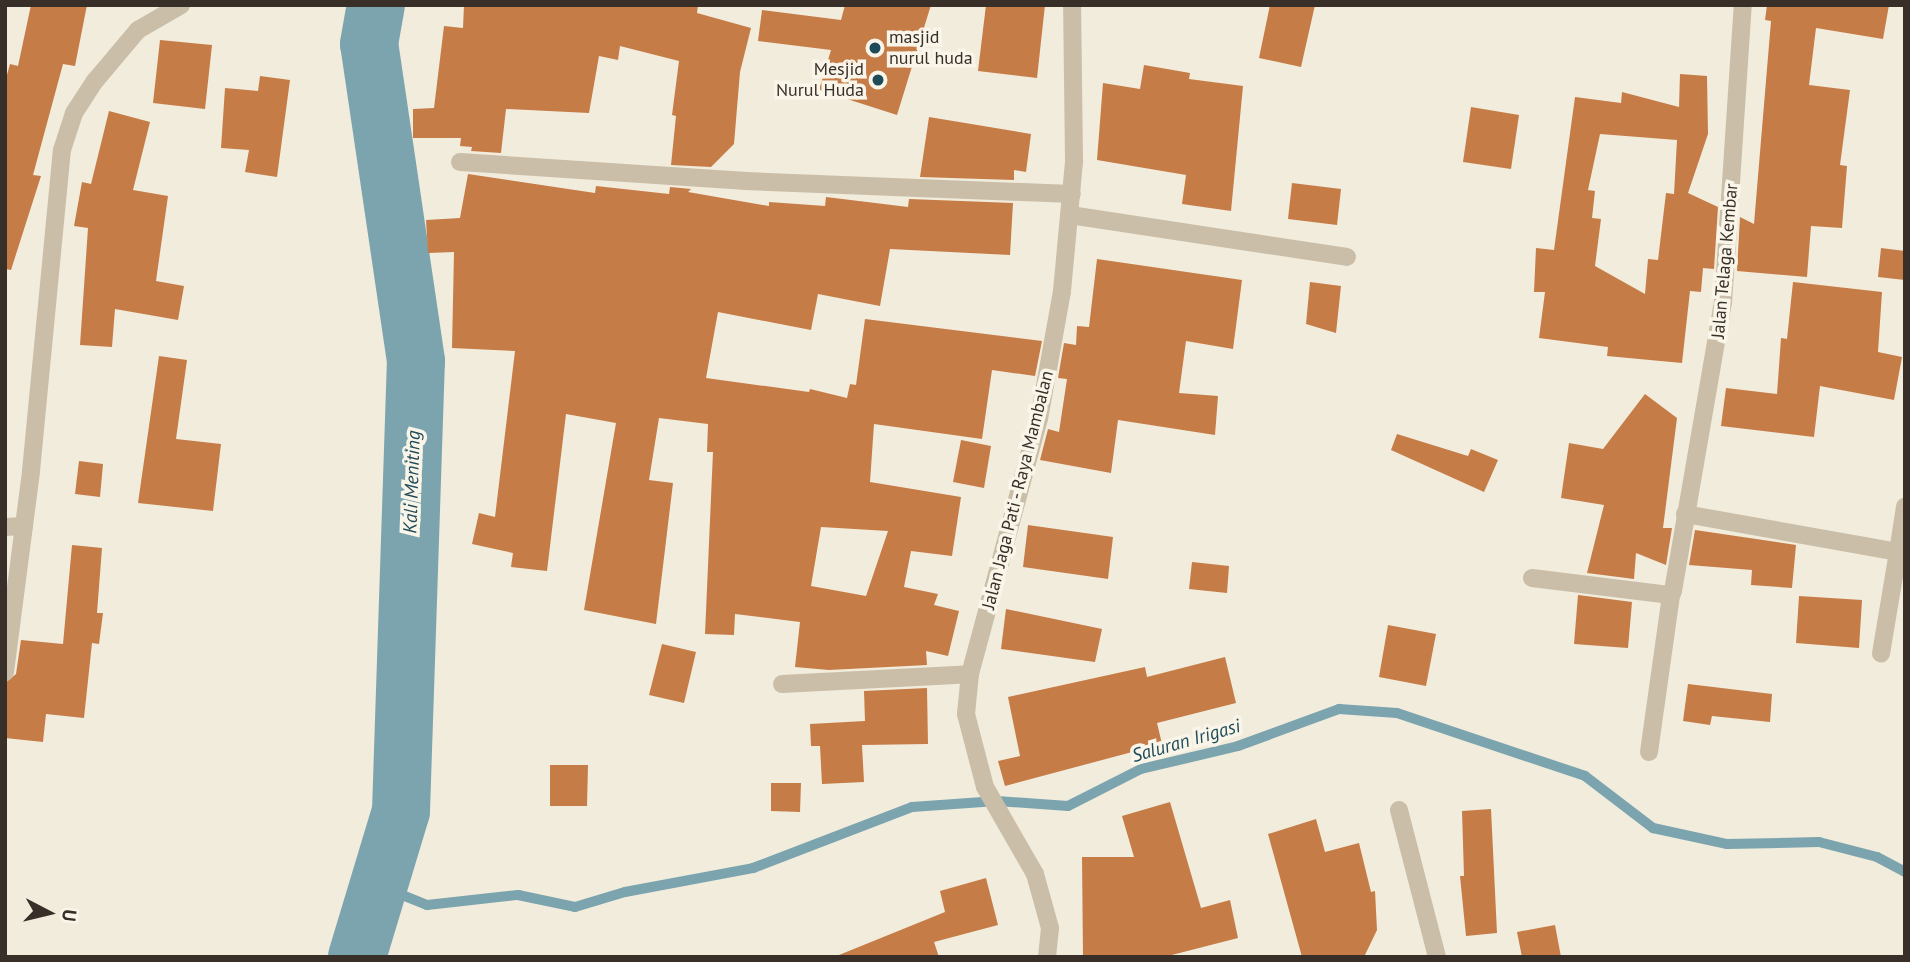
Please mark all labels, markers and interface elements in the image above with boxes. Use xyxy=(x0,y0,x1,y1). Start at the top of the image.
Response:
place label: masjid nurul huda xyxy=(889,27,973,70)
marker: masjid nurul huda xyxy=(867,40,883,56)
place label: Mesjid Nurul Huda xyxy=(776,59,864,102)
marker: Mesjid Nurul Huda xyxy=(870,72,886,88)
street label: Jalan Telaga Kembar xyxy=(1707,182,1743,340)
street label: Jalan Jaga Pati - Raya Mambalan xyxy=(978,367,1058,613)
water label: Kali Meniting xyxy=(399,430,425,534)
water label: Saluran Irigasi xyxy=(1129,715,1243,767)
north arrow xyxy=(14,878,84,948)
text: U xyxy=(57,908,82,923)

